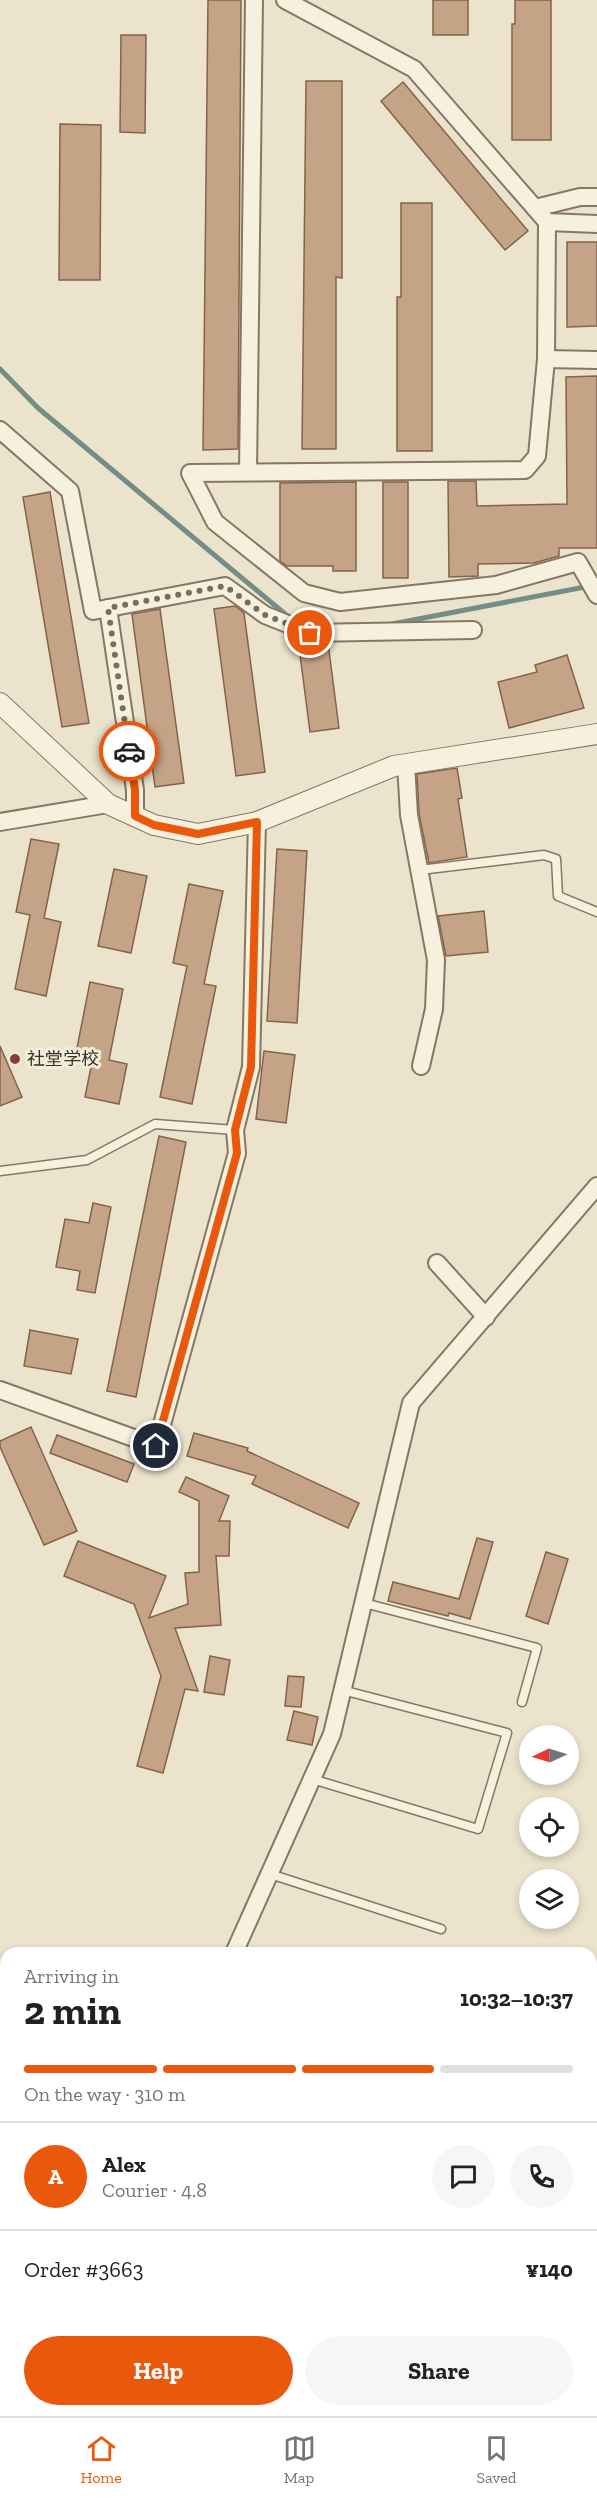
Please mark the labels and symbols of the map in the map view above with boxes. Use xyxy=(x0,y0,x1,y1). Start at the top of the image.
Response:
pin xyxy=(284,607,335,658)
courier xyxy=(99,721,159,781)
place label: 社堂学校 xyxy=(27,1048,99,1070)
marker: 社堂学校 xyxy=(8,1052,22,1066)
pin xyxy=(130,1420,181,1471)
north arrow xyxy=(519,1725,579,1785)

